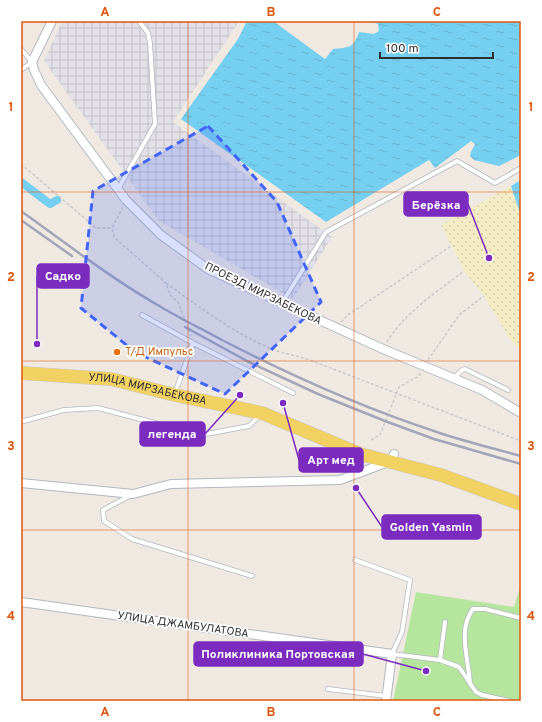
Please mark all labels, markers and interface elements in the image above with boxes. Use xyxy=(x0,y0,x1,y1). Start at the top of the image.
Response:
text: A xyxy=(100,5,110,21)
text: B xyxy=(267,5,276,21)
text: C xyxy=(433,5,441,21)
scale bar xyxy=(380,34,493,60)
text: 100 m xyxy=(386,41,419,57)
text: 1 xyxy=(8,100,14,116)
text: 1 xyxy=(528,100,534,116)
callout: Берёзка xyxy=(404,192,468,216)
text: Берёзка xyxy=(412,198,460,214)
street label: ПРОЕЗД МИРЗАБЕКОВА xyxy=(202,260,324,328)
callout: Садко xyxy=(37,264,89,288)
text: Садко xyxy=(45,269,81,285)
text: 2 xyxy=(7,270,15,286)
text: 2 xyxy=(527,270,535,286)
place label: Т/Д Импульс xyxy=(125,345,193,359)
marker: Т/Д Импульс xyxy=(112,347,122,357)
street label: УЛИЦА МИРЗАБЕКОВА xyxy=(88,371,208,408)
callout: легенда xyxy=(140,422,205,446)
text: легенда xyxy=(147,427,197,443)
text: 3 xyxy=(7,439,15,455)
text: 3 xyxy=(527,439,535,455)
callout: Арт мед xyxy=(299,448,363,472)
text: Арт мед xyxy=(307,453,355,469)
callout: Golden Yasmin xyxy=(382,515,481,539)
text: Golden Yasmin xyxy=(390,520,472,536)
text: 4 xyxy=(7,609,15,625)
street label: УЛИЦА ДЖАМБУЛАТОВА xyxy=(116,609,250,641)
text: 4 xyxy=(527,609,535,625)
callout: Поликлиника Портовская xyxy=(194,642,363,666)
text: Поликлиника Портовская xyxy=(201,647,355,663)
text: A xyxy=(100,705,110,721)
text: B xyxy=(267,705,276,721)
text: C xyxy=(433,705,441,721)

